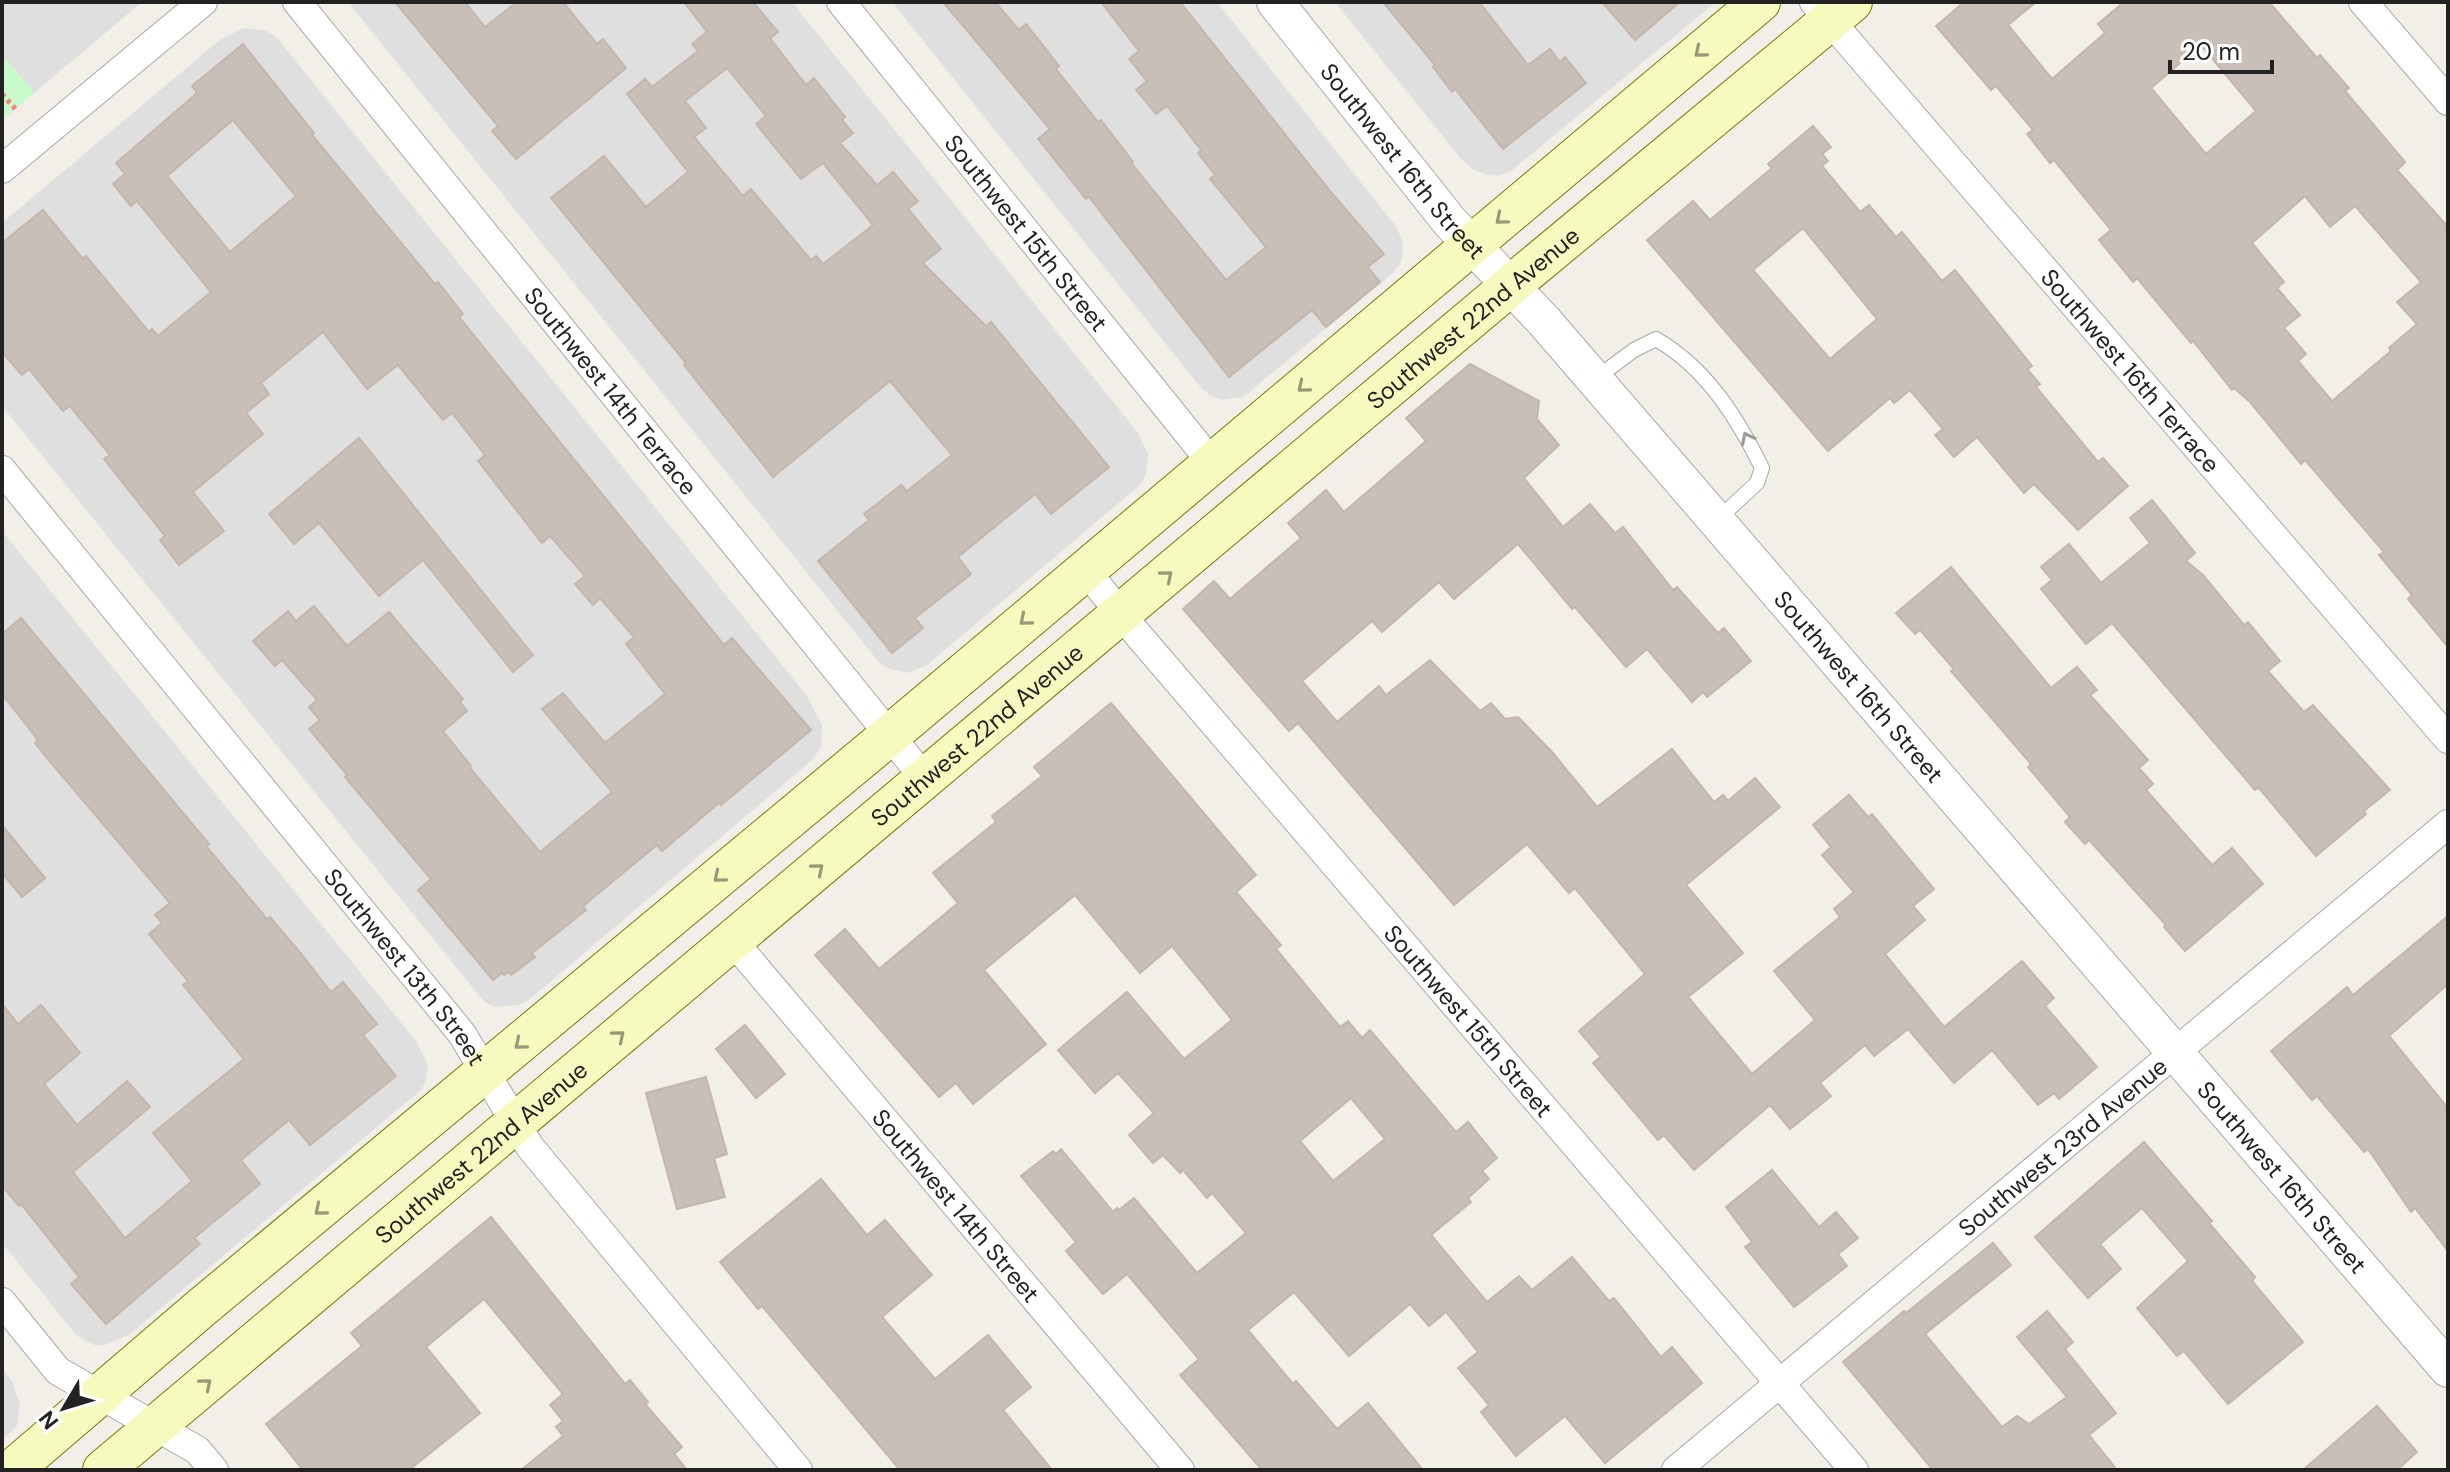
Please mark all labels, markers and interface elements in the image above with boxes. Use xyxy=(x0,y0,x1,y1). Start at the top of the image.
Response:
scale bar xyxy=(2170,24,2272,74)
text: 20 m xyxy=(2182,36,2240,67)
one-way arrow xyxy=(1695,42,1710,57)
street label: Southwest 16th Street xyxy=(1314,56,1492,265)
street label: Southwest 15th Street xyxy=(938,128,1115,337)
one-way arrow xyxy=(1496,209,1510,224)
street label: Southwest 22nd Avenue xyxy=(1360,220,1586,416)
street label: Southwest 16th Terrace xyxy=(2035,262,2227,479)
street label: Southwest 14th Terrace xyxy=(518,280,705,501)
one-way arrow xyxy=(1297,377,1312,392)
one-way arrow xyxy=(1742,431,1757,446)
one-way arrow xyxy=(1158,571,1173,586)
street label: Southwest 16th Street xyxy=(1768,584,1951,789)
one-way arrow xyxy=(1020,610,1035,625)
street label: Southwest 22nd Avenue xyxy=(864,636,1089,833)
street label: Southwest 13th Street xyxy=(318,862,493,1071)
one-way arrow xyxy=(809,864,823,879)
one-way arrow xyxy=(714,867,728,882)
street label: Southwest 15th Street xyxy=(1378,918,1560,1123)
one-way arrow xyxy=(610,1031,624,1046)
one-way arrow xyxy=(514,1034,529,1049)
street label: Southwest 23rd Avenue xyxy=(1952,1050,2174,1243)
street label: Southwest 22nd Avenue xyxy=(368,1054,594,1250)
street label: Southwest 16th Street xyxy=(2191,1074,2374,1280)
street label: Southwest 14th Street xyxy=(866,1102,1047,1308)
one-way arrow xyxy=(314,1200,329,1215)
north arrow xyxy=(24,1368,104,1448)
one-way arrow xyxy=(196,1379,211,1394)
text: N xyxy=(32,1405,65,1435)

